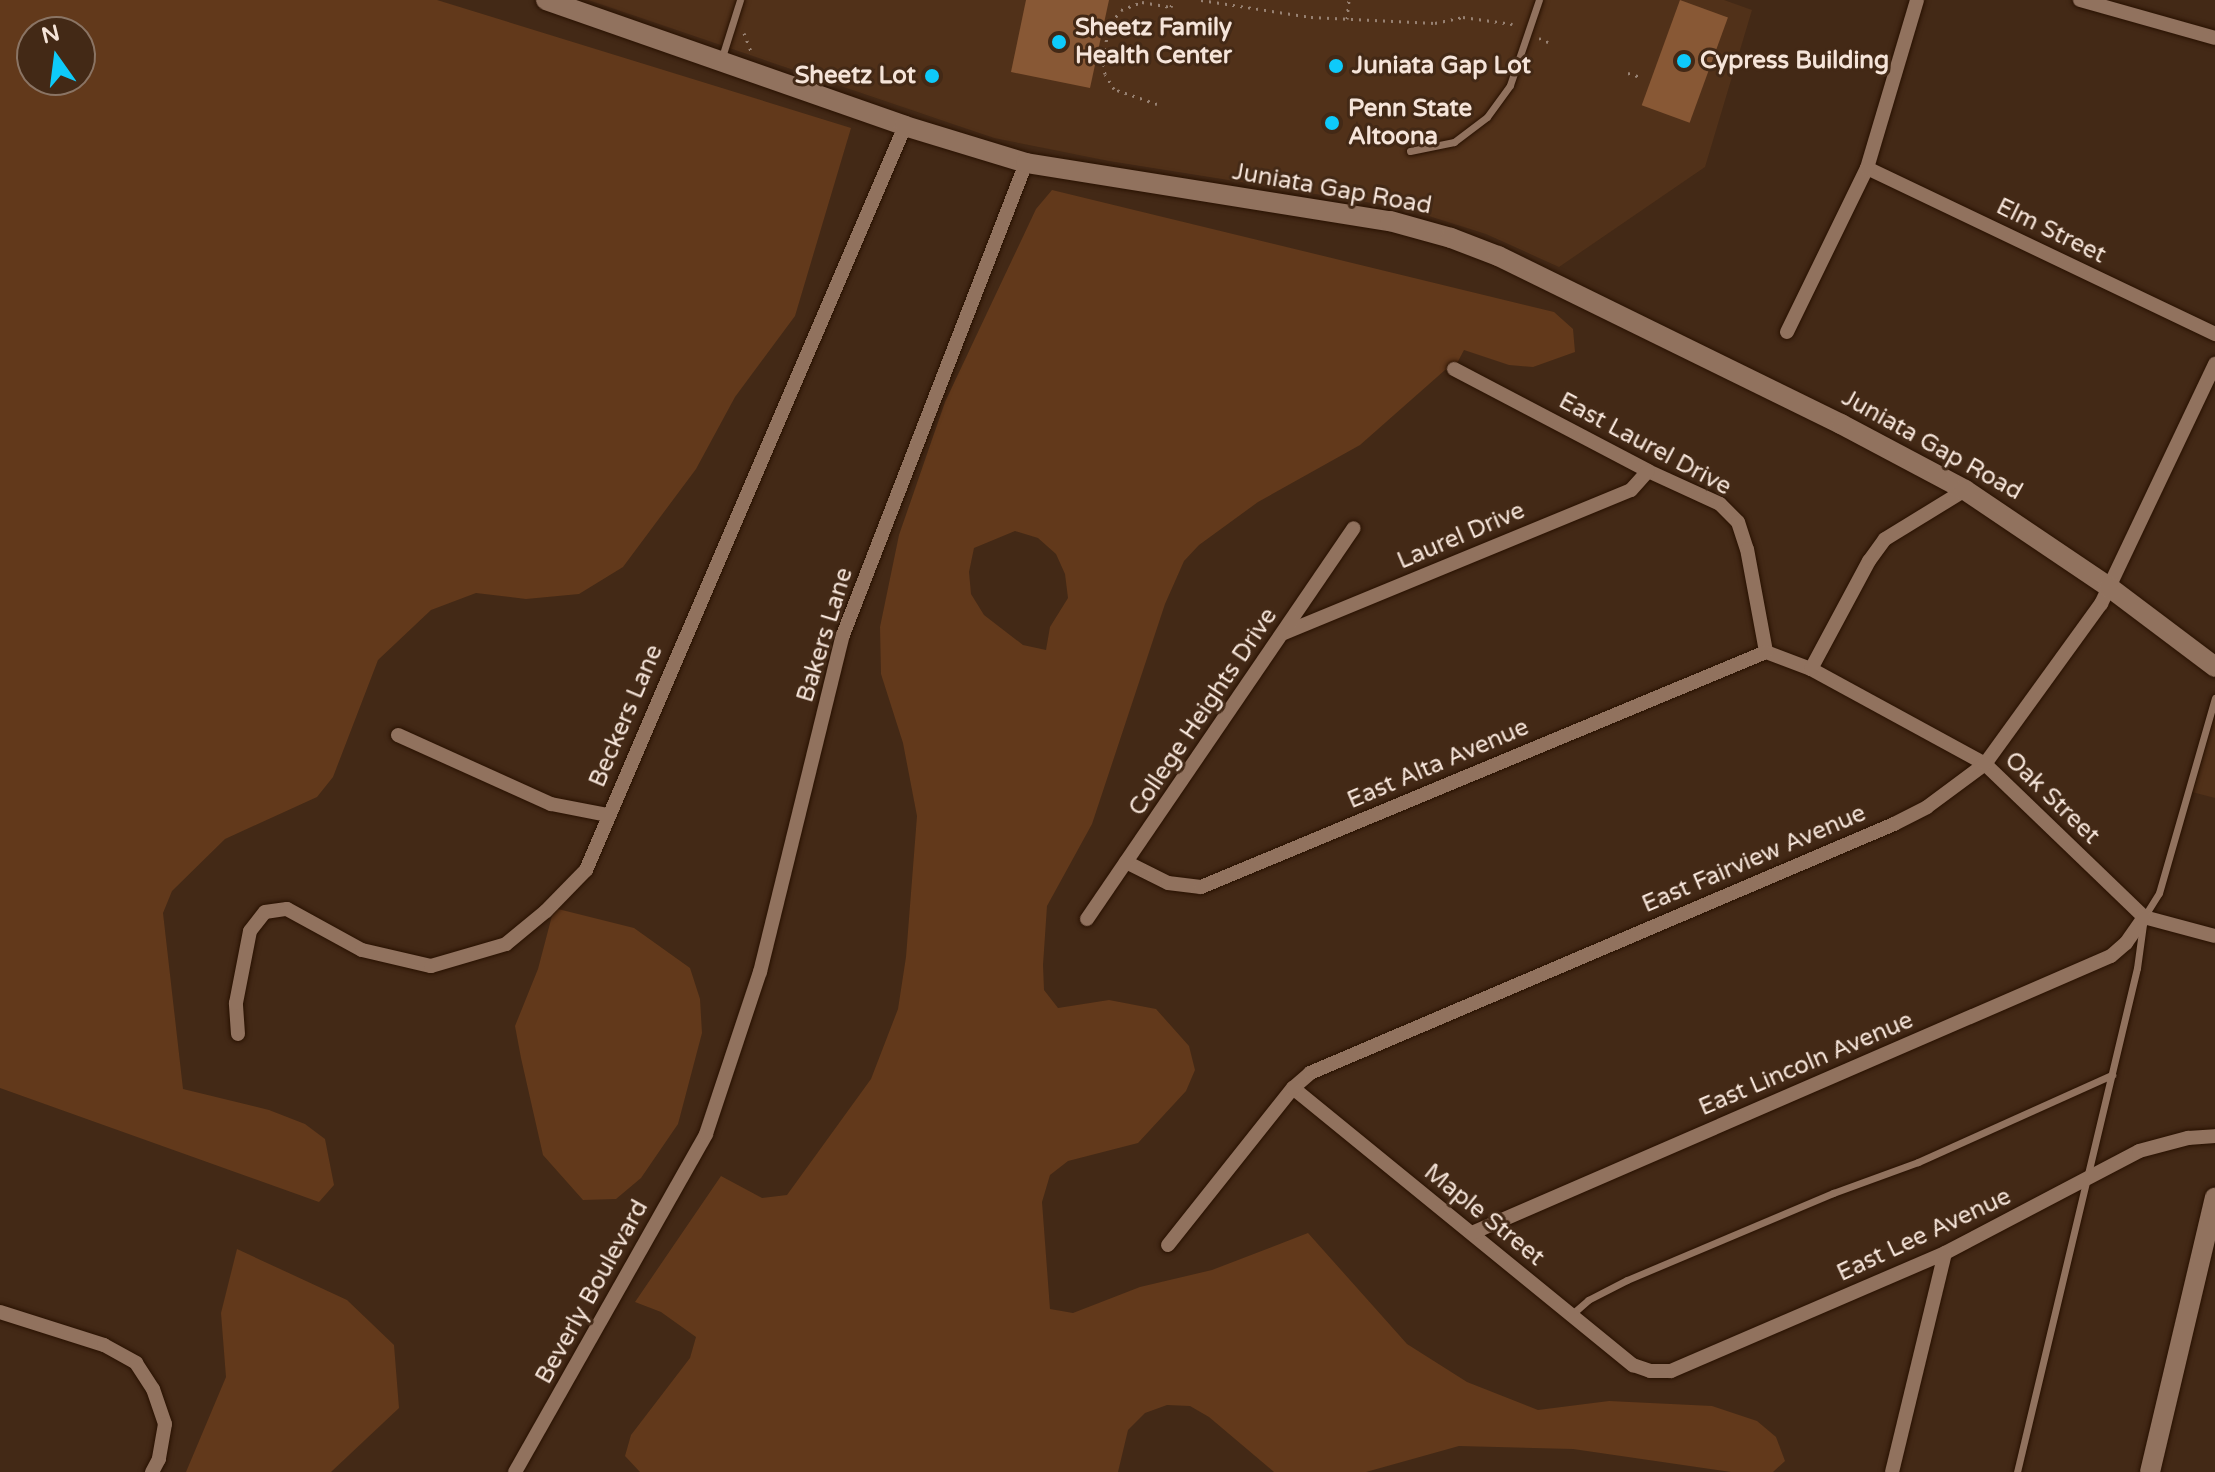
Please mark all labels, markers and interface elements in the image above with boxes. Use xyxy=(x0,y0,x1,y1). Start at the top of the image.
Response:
place label: Sheetz Family Health Center xyxy=(1075,14,1232,70)
north arrow xyxy=(16,16,96,96)
text: N xyxy=(39,20,62,49)
marker: Sheetz Family Health Center xyxy=(1050,33,1068,51)
place label: Cypress Building xyxy=(1700,47,1889,75)
place label: Juniata Gap Lot xyxy=(1352,52,1531,80)
marker: Cypress Building xyxy=(1675,52,1693,70)
marker: Juniata Gap Lot xyxy=(1327,57,1345,75)
place label: Sheetz Lot xyxy=(795,62,916,90)
marker: Sheetz Lot xyxy=(923,67,941,85)
place label: Penn State Altoona xyxy=(1348,95,1472,151)
marker: Penn State Altoona xyxy=(1323,114,1341,132)
street label: Juniata Gap Road xyxy=(1230,157,1434,221)
street label: Elm Street xyxy=(1992,192,2110,270)
street label: Juniata Gap Road xyxy=(1837,383,2027,507)
street label: East Laurel Drive xyxy=(1554,386,1736,502)
street label: Laurel Drive xyxy=(1393,496,1529,576)
street label: Bakers Lane xyxy=(791,564,859,706)
street label: College Heights Drive xyxy=(1123,603,1283,821)
street label: Beckers Lane xyxy=(583,641,669,791)
street label: East Alta Avenue xyxy=(1343,713,1533,815)
street label: Oak Street xyxy=(1999,746,2105,850)
street label: East Fairview Avenue xyxy=(1638,799,1870,919)
street label: East Lincoln Avenue xyxy=(1695,1006,1917,1122)
street label: Maple Street xyxy=(1418,1158,1550,1272)
street label: East Lee Avenue xyxy=(1832,1182,2016,1288)
street label: Beverly Boulevard xyxy=(530,1195,654,1389)

